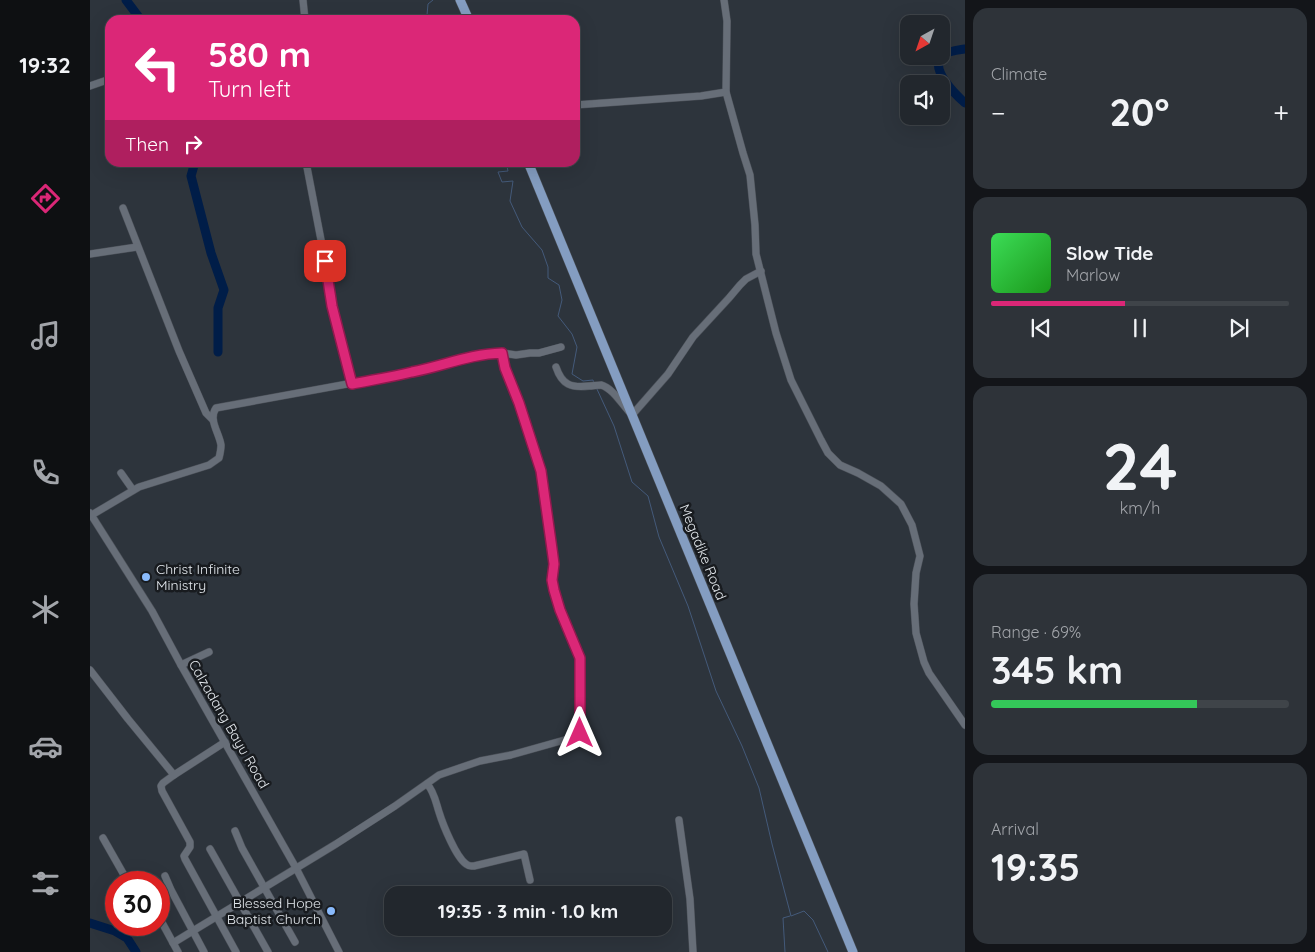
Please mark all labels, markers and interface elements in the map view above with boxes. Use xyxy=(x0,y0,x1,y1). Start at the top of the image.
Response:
north arrow xyxy=(900,15,950,65)
map controls xyxy=(900,15,950,125)
text: 580 m xyxy=(208,32,311,76)
icon: left xyxy=(125,35,190,100)
text: 19:32 xyxy=(19,51,71,79)
text: Climate xyxy=(991,64,1047,84)
text: Turn left xyxy=(208,75,291,103)
button: sound xyxy=(900,75,950,125)
text: 20° xyxy=(1109,88,1169,136)
text: − xyxy=(991,95,1006,130)
text: + xyxy=(1273,95,1289,130)
icon: right xyxy=(179,130,207,158)
text: Then xyxy=(125,132,169,156)
icon: directions xyxy=(28,181,63,216)
pin xyxy=(304,240,346,282)
text: Slow Tide xyxy=(1066,241,1154,265)
icon: arrive xyxy=(311,247,339,275)
text: Marlow xyxy=(1066,265,1120,285)
icon: previous xyxy=(1027,314,1055,342)
icon: pause xyxy=(1126,314,1154,342)
icon: next xyxy=(1225,314,1253,342)
icon: music xyxy=(28,318,63,353)
text: 24 xyxy=(1102,425,1178,506)
icon: phone xyxy=(28,455,63,490)
text: km/h xyxy=(1120,498,1160,518)
street label: Megadike Road xyxy=(676,501,730,603)
place label: Christ Infinite Ministry xyxy=(156,560,240,594)
marker: Christ Infinite Ministry xyxy=(140,571,152,583)
icon: climate xyxy=(28,592,63,627)
text: Range · 69% xyxy=(991,622,1081,642)
text: 345 km xyxy=(991,646,1123,694)
street label: Calzadang Bayu Road xyxy=(185,656,273,792)
position arrow xyxy=(553,706,605,758)
icon: car xyxy=(28,729,63,764)
text: Arrival xyxy=(991,819,1039,839)
text: 19:35 xyxy=(991,843,1080,891)
icon: filters xyxy=(28,866,63,901)
speed limit sign: 30 xyxy=(105,871,170,936)
place label: Blessed Hope Baptist Church xyxy=(227,894,321,928)
text: 19:35 · 3 min · 1.0 km xyxy=(438,899,618,923)
marker: Blessed Hope Baptist Church xyxy=(325,905,337,917)

